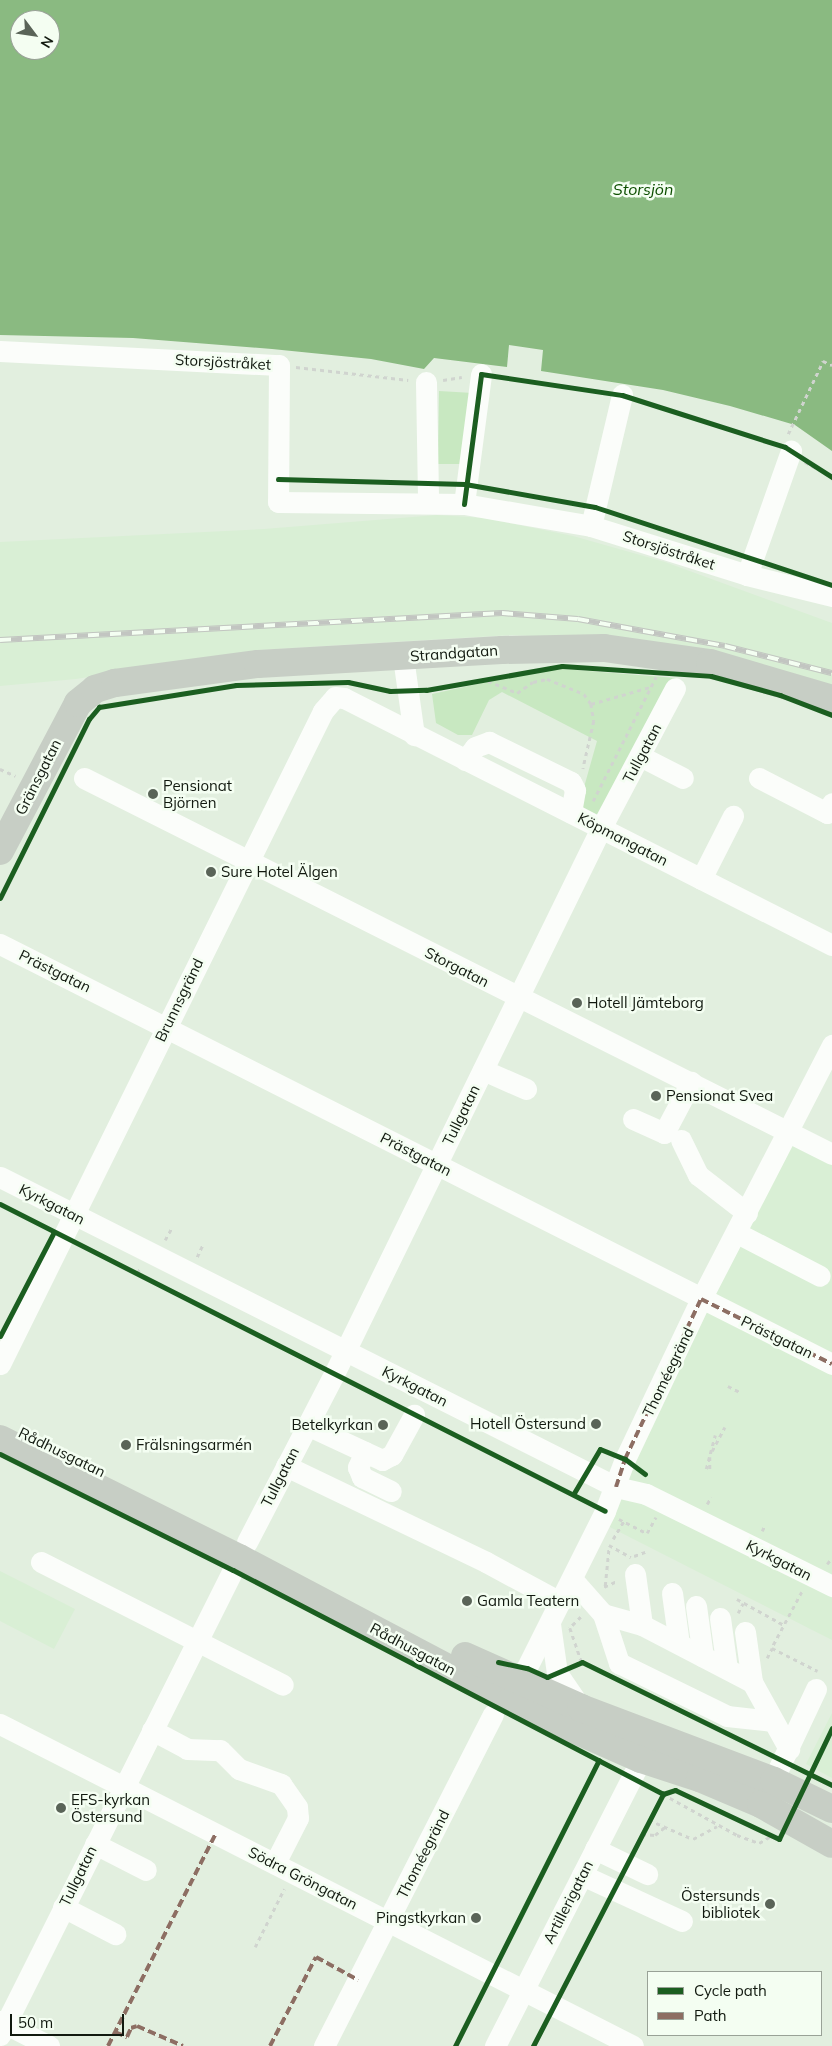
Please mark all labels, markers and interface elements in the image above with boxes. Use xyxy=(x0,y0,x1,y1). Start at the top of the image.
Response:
north arrow xyxy=(10,10,60,60)
text: N xyxy=(37,33,57,51)
water label: Storsjön xyxy=(613,179,673,199)
street label: Storsjöstråket xyxy=(175,351,271,373)
street label: Storsjöstråket xyxy=(621,527,717,573)
street label: Strandgatan xyxy=(410,641,498,665)
street label: Tullgatan xyxy=(619,720,665,786)
street label: Gränsgatan xyxy=(11,736,65,818)
place label: Pensionat Björnen xyxy=(163,776,232,811)
marker: Pensionat Björnen xyxy=(147,788,159,800)
street label: Köpmangatan xyxy=(575,809,671,869)
place label: Sure Hotel Älgen xyxy=(221,863,338,881)
marker: Sure Hotel Älgen xyxy=(205,866,217,878)
street label: Storgatan xyxy=(422,943,492,991)
street label: Prästgatan xyxy=(16,946,94,996)
street label: Brunnsgränd xyxy=(151,955,207,1045)
place label: Hotell Jämteborg xyxy=(587,994,704,1012)
marker: Hotell Jämteborg xyxy=(571,997,583,1009)
street label: Tullgatan xyxy=(439,1082,483,1148)
place label: Pensionat Svea xyxy=(666,1087,773,1105)
marker: Pensionat Svea xyxy=(650,1090,662,1102)
street label: Prästgatan xyxy=(377,1128,455,1180)
street label: Kyrkgatan xyxy=(16,1180,88,1228)
street label: Prästgatan xyxy=(738,1312,816,1362)
street label: Thoméegränd xyxy=(639,1324,697,1420)
street label: Kyrkgatan xyxy=(379,1362,451,1410)
place label: Hotell Östersund xyxy=(470,1415,586,1433)
place label: Betelkyrkan xyxy=(291,1416,373,1434)
marker: Hotell Östersund xyxy=(590,1418,602,1430)
marker: Betelkyrkan xyxy=(377,1419,389,1431)
street label: Rådhusgatan xyxy=(16,1423,108,1481)
place label: Frälsningsarmén xyxy=(136,1436,252,1454)
marker: Frälsningsarmén xyxy=(120,1439,132,1451)
street label: Tullgatan xyxy=(257,1444,303,1510)
street label: Kyrkgatan xyxy=(743,1536,815,1584)
place label: Gamla Teatern xyxy=(477,1592,579,1610)
marker: Gamla Teatern xyxy=(461,1595,473,1607)
street label: Rådhusgatan xyxy=(367,1619,459,1679)
place label: EFS-kyrkan Östersund xyxy=(71,1790,150,1825)
marker: EFS-kyrkan Östersund xyxy=(55,1802,67,1814)
street label: Thoméegränd xyxy=(393,1807,453,1901)
street label: Tullgatan xyxy=(56,1843,100,1909)
street label: Södra Gröngatan xyxy=(245,1843,361,1913)
street label: Artillerigatan xyxy=(539,1857,597,1947)
place label: Östersunds bibliotek xyxy=(681,1886,760,1921)
marker: Östersunds bibliotek xyxy=(764,1898,776,1910)
place label: Pingstkyrkan xyxy=(376,1909,466,1927)
marker: Pingstkyrkan xyxy=(470,1912,482,1924)
legend xyxy=(647,1971,822,2036)
text: Cycle path xyxy=(694,1981,767,2000)
scale bar xyxy=(12,2004,126,2036)
text: Path xyxy=(694,2006,726,2025)
text: 50 m xyxy=(18,2013,53,2032)

